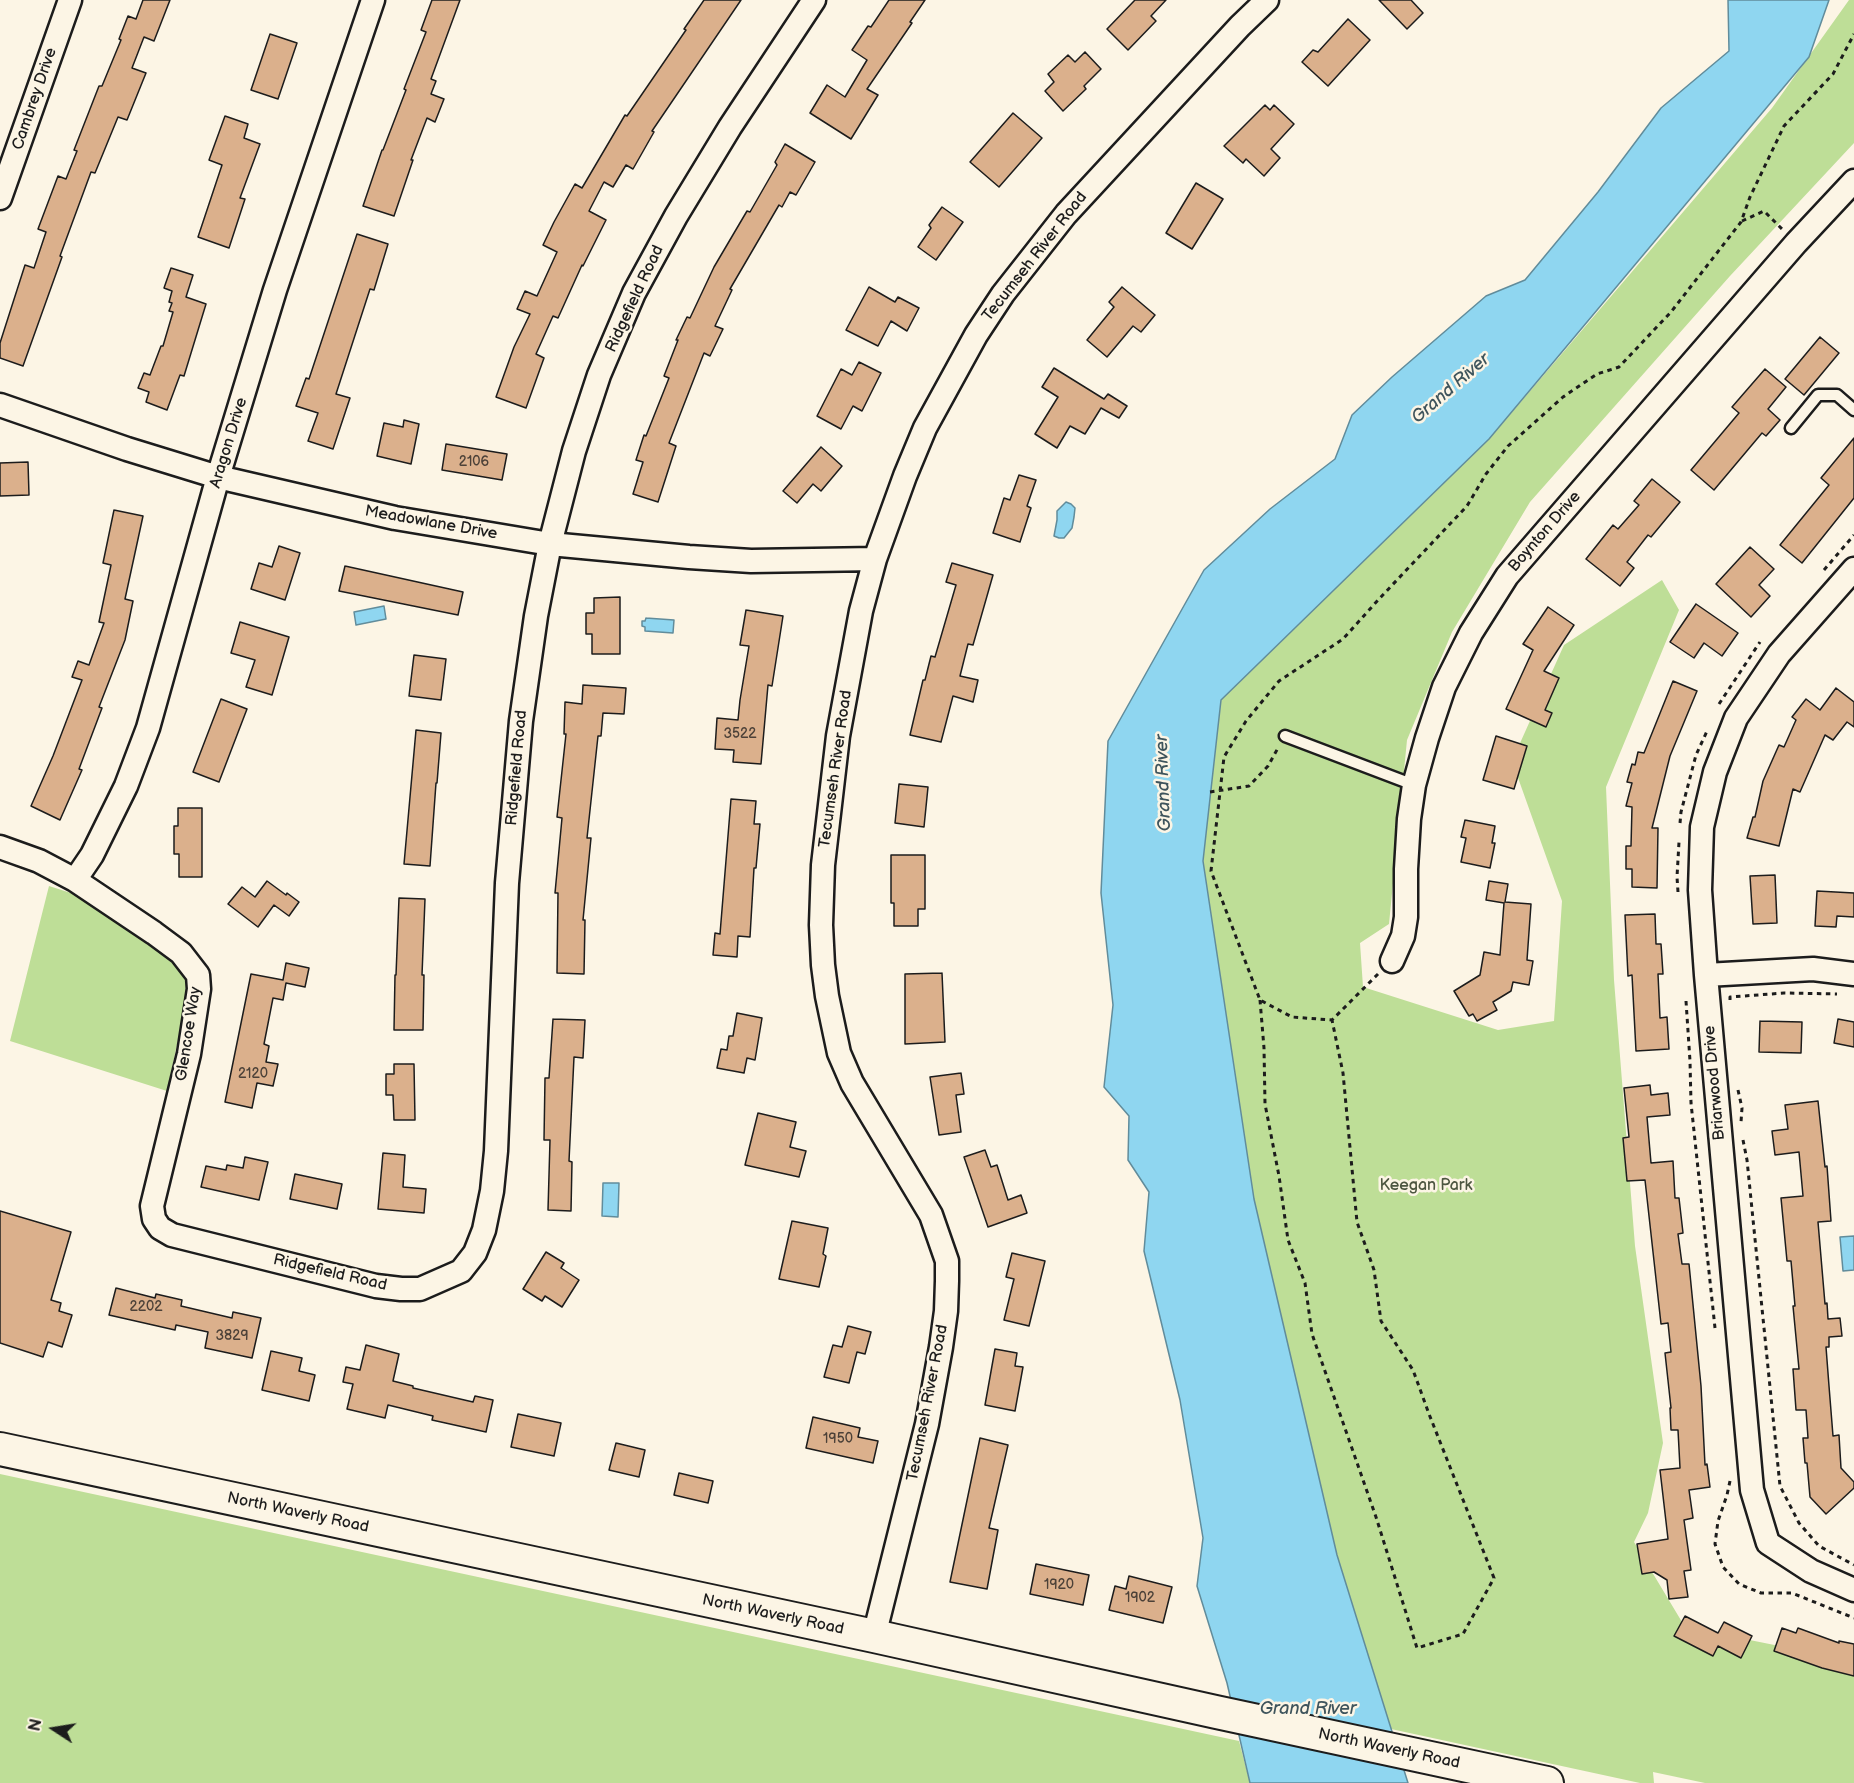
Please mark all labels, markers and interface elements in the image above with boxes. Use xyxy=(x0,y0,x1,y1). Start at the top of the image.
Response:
street label: Cambrey Drive xyxy=(9,45,61,153)
street label: Tecumseh River Road xyxy=(978,188,1092,326)
street label: Ridgefield Road xyxy=(602,242,668,356)
water label: Grand River xyxy=(1407,349,1495,429)
street label: Aragon Drive xyxy=(206,395,252,491)
house number: 2106 xyxy=(459,454,489,470)
street label: Boynton Drive xyxy=(1505,488,1585,576)
street label: Meadowlane Drive xyxy=(363,502,499,544)
street label: Tecumseh River Road xyxy=(815,689,857,849)
street label: Ridgefield Road xyxy=(502,709,532,827)
house number: 3522 xyxy=(723,726,757,742)
water label: Grand River xyxy=(1152,734,1176,832)
street label: Glencoe Way xyxy=(172,985,206,1083)
street label: Briarwood Drive xyxy=(1700,1025,1730,1141)
house number: 2120 xyxy=(238,1066,268,1082)
park label: Keegan Park xyxy=(1380,1176,1472,1196)
street label: Ridgefield Road xyxy=(271,1251,389,1295)
house number: 2202 xyxy=(129,1299,163,1315)
street label: Tecumseh River Road xyxy=(903,1323,953,1483)
house number: 3829 xyxy=(215,1328,249,1344)
house number: 1950 xyxy=(823,1431,853,1447)
street label: North Waverly Road xyxy=(225,1489,371,1537)
house number: 1920 xyxy=(1044,1577,1074,1593)
house number: 1902 xyxy=(1125,1590,1155,1606)
street label: North Waverly Road xyxy=(700,1591,846,1639)
water label: Grand River xyxy=(1260,1698,1356,1720)
north arrow xyxy=(24,1699,84,1759)
text: N xyxy=(25,1717,46,1733)
street label: North Waverly Road xyxy=(1316,1725,1462,1773)

